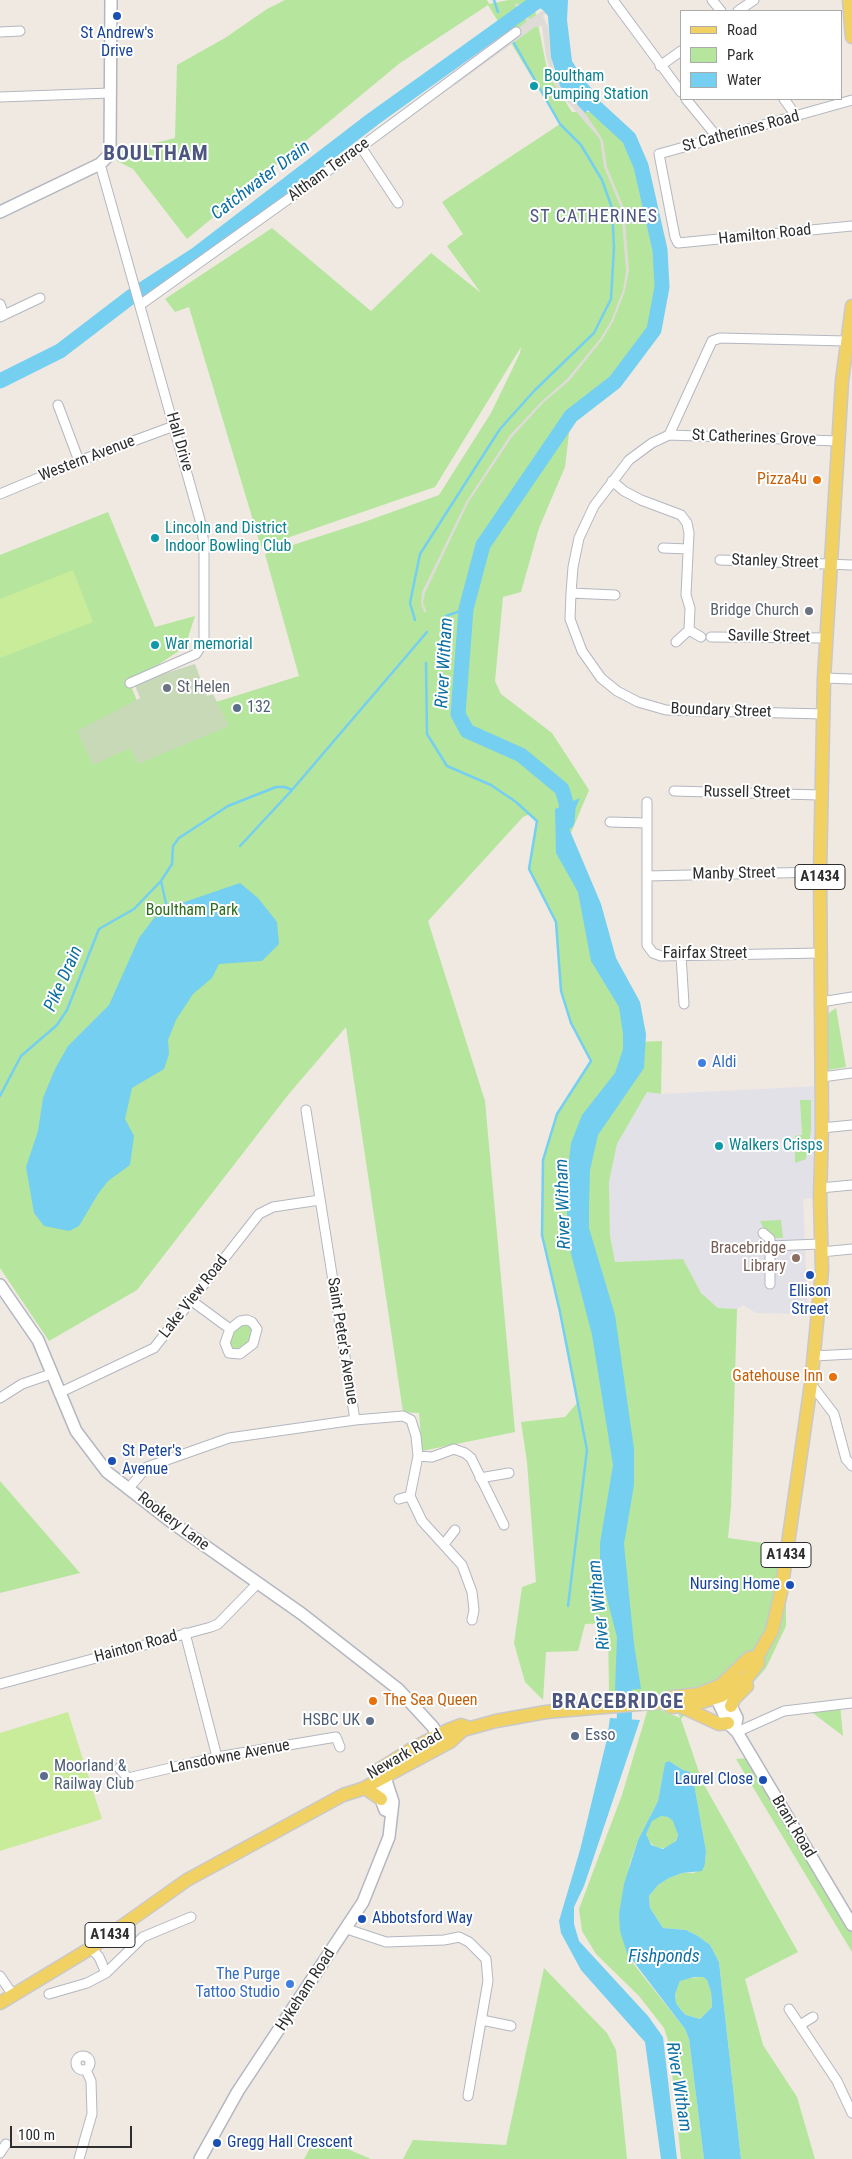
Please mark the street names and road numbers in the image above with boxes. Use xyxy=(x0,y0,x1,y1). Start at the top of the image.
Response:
street label: St Catherines Road xyxy=(680,107,802,157)
street label: Altham Terrace xyxy=(285,134,373,206)
street label: Hamilton Road xyxy=(718,221,812,249)
street label: Hall Drive xyxy=(161,410,197,474)
street label: St Catherines Grove xyxy=(691,426,817,450)
street label: Western Avenue xyxy=(36,432,138,486)
street label: Stanley Street xyxy=(731,551,819,573)
street label: Saville Street xyxy=(728,627,810,647)
street label: Boundary Street xyxy=(670,700,772,722)
street label: Russell Street xyxy=(703,783,791,803)
street label: Manby Street xyxy=(692,864,776,884)
road number: A1434 xyxy=(795,864,845,890)
street label: Fairfax Street xyxy=(663,944,747,964)
street label: Lake View Road xyxy=(156,1252,232,1342)
street label: Saint Peter's Avenue xyxy=(322,1276,362,1406)
street label: Rookery Lane xyxy=(133,1489,213,1555)
road number: A1434 xyxy=(761,1542,811,1568)
street label: Hainton Road xyxy=(92,1627,180,1667)
street label: Newark Road xyxy=(364,1726,446,1784)
street label: Lansdowne Avenue xyxy=(168,1736,292,1778)
street label: Brant Road xyxy=(767,1792,819,1862)
road number: A1434 xyxy=(85,1922,135,1948)
street label: Hykeham Road xyxy=(272,1945,340,2035)

